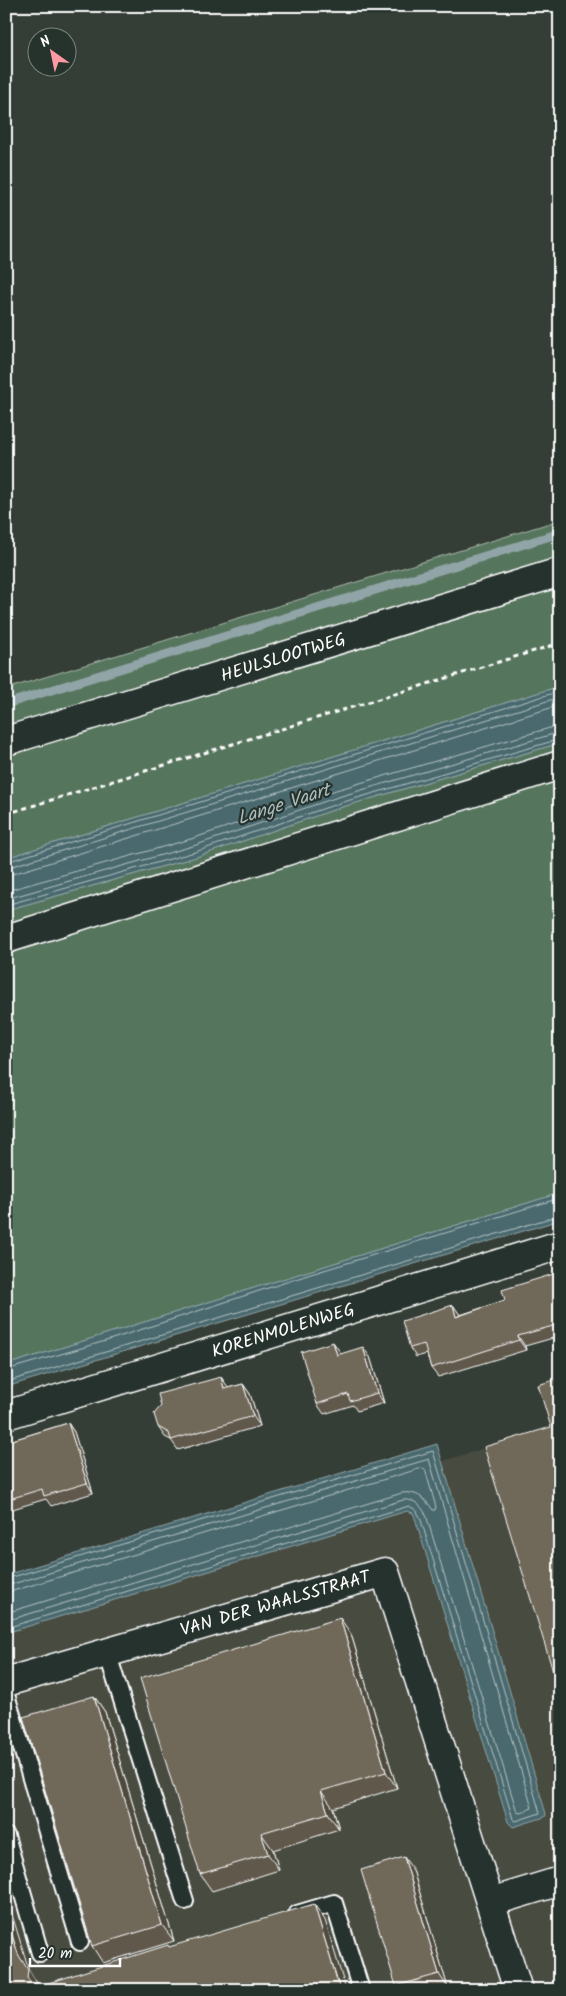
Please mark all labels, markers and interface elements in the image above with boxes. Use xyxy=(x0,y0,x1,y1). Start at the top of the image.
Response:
north arrow xyxy=(28,28,78,78)
text: N xyxy=(36,30,55,54)
street label: HEULSLOOTWEG xyxy=(217,626,350,691)
water label: Lange Vaart xyxy=(233,775,337,834)
street label: KORENMOLENWEG xyxy=(208,1296,359,1367)
street label: VAN DER WAALSSTRAAT xyxy=(177,1563,375,1645)
scale bar xyxy=(30,1936,120,1968)
text: 20 m xyxy=(38,1942,72,1966)

